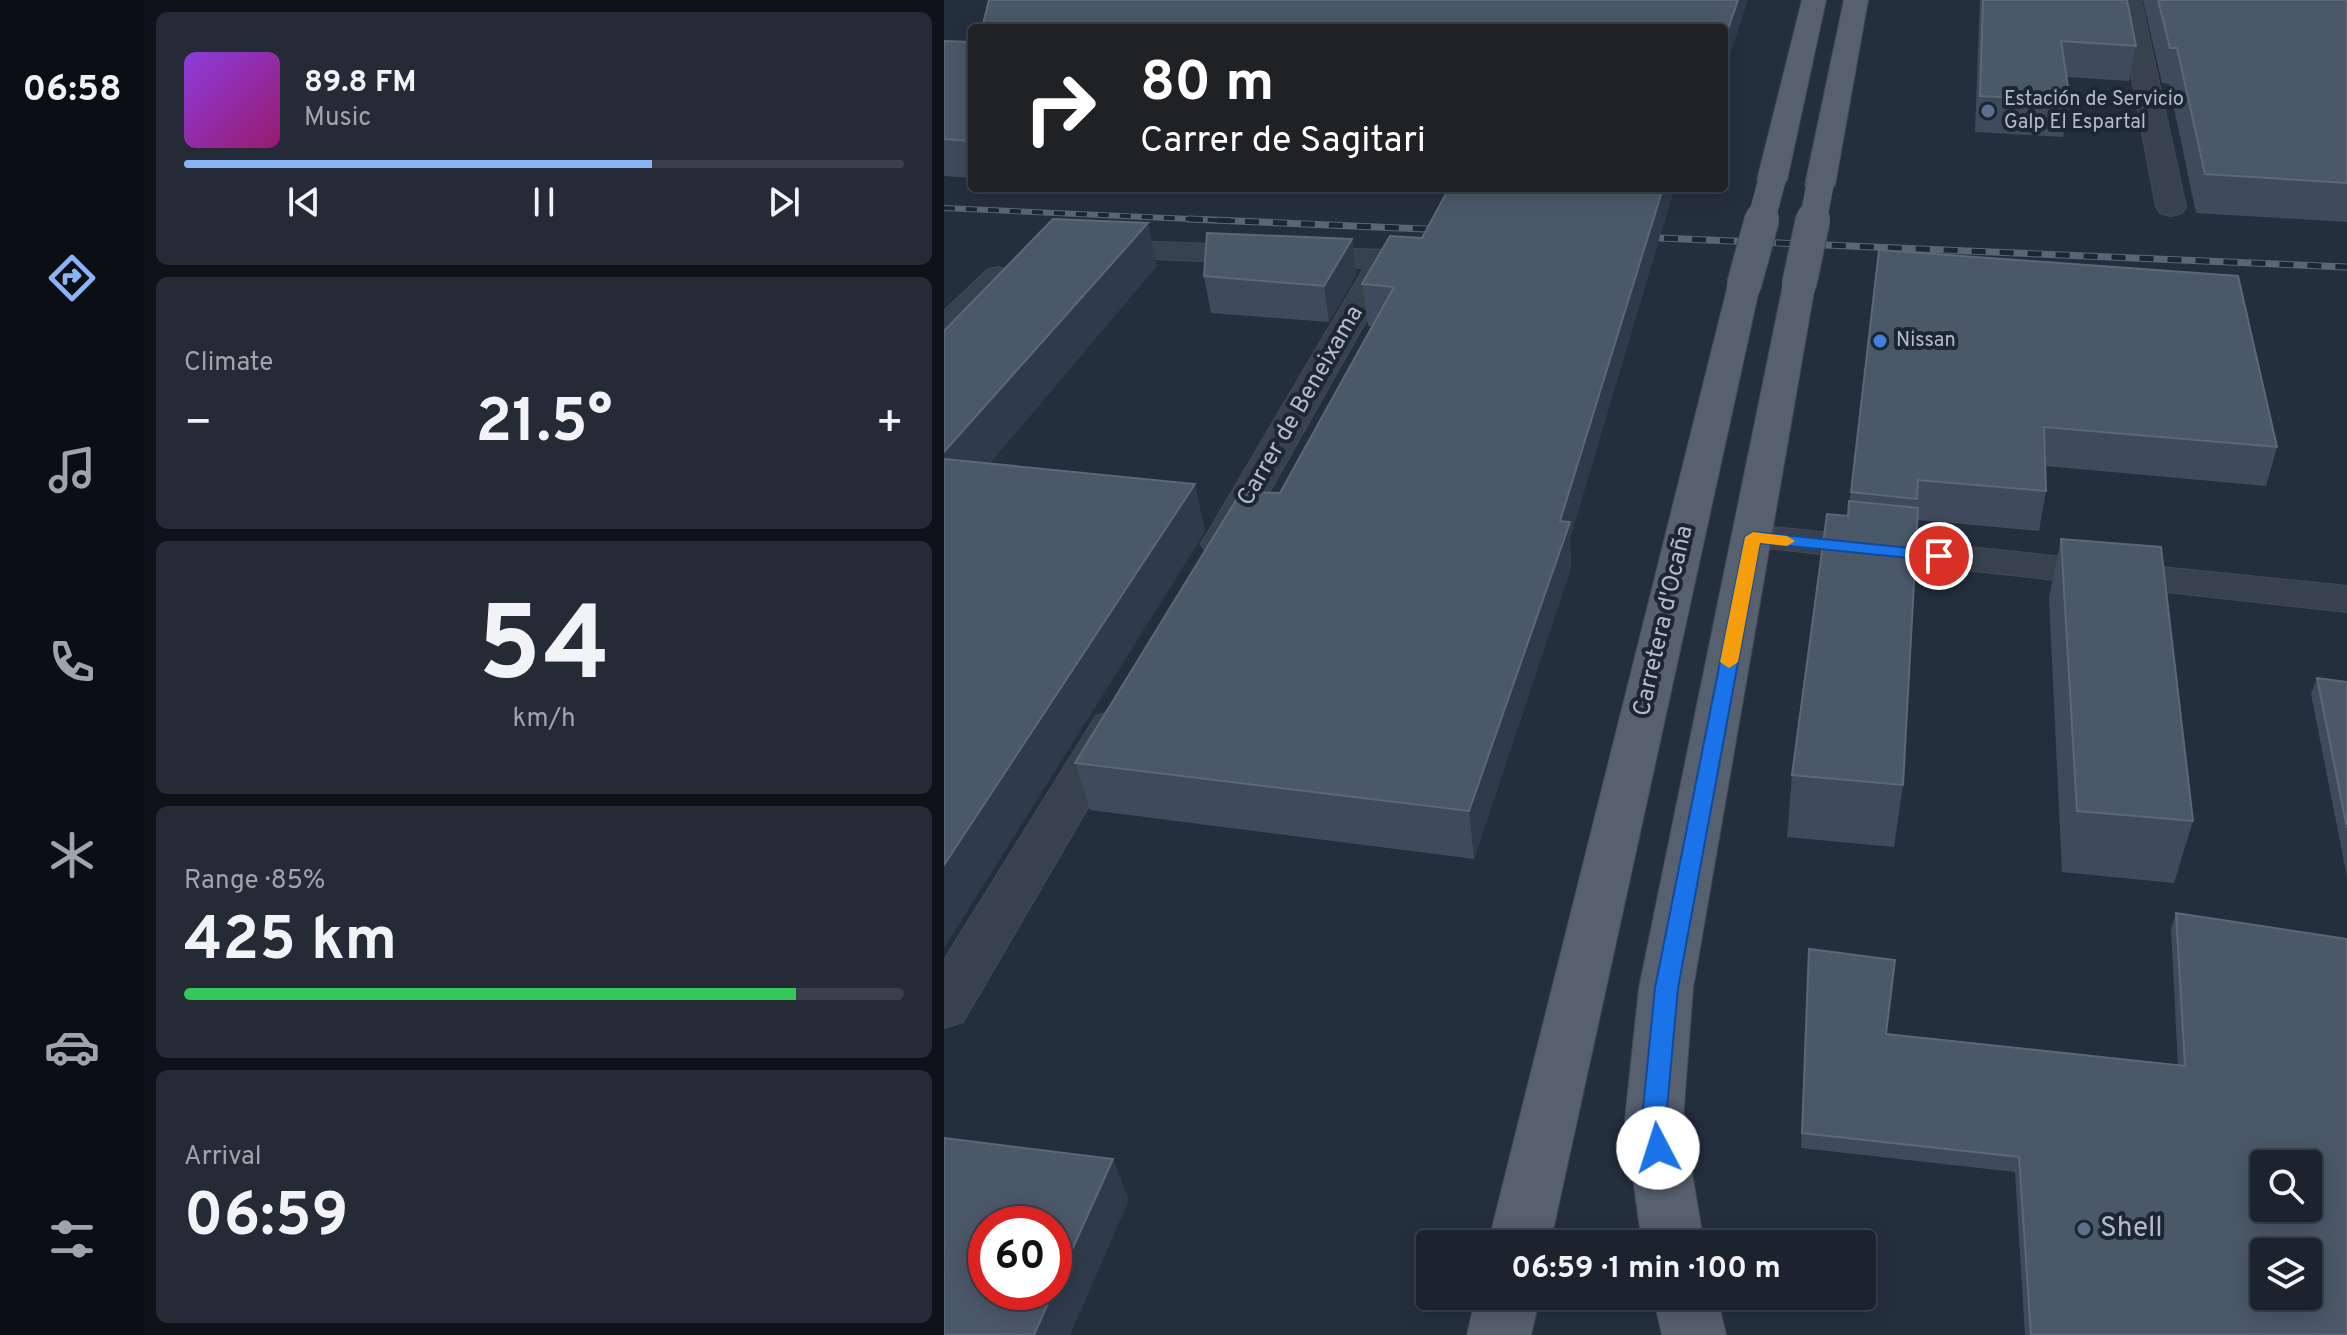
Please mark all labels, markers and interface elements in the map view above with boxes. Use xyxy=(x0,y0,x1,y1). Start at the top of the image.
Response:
text: 80 m xyxy=(1140,50,1274,120)
icon: right xyxy=(1008,56,1112,160)
text: 89.8 FM xyxy=(304,65,416,102)
text: 06:58 xyxy=(22,68,122,114)
place label: Estación de Servicio Galp El Espartal xyxy=(2004,87,2184,136)
text: Music xyxy=(304,102,371,135)
marker: Estación de Servicio Galp El Espartal xyxy=(1979,102,1997,120)
text: Carrer de Sagitari xyxy=(1140,119,1426,165)
icon: previous xyxy=(282,180,326,224)
icon: pause xyxy=(522,180,566,224)
icon: next xyxy=(762,180,806,224)
icon: directions xyxy=(44,250,100,306)
street label: Carrer de Beneixama xyxy=(1231,300,1371,512)
place label: Nissan xyxy=(1896,328,1956,354)
marker: Nissan xyxy=(1871,332,1889,350)
text: Climate xyxy=(184,347,273,380)
text: 21.5° xyxy=(475,387,613,463)
text: − xyxy=(184,397,212,453)
text: + xyxy=(876,397,904,453)
icon: music xyxy=(44,442,100,498)
pin xyxy=(1905,522,1973,590)
street label: Carretera d'Ocaña xyxy=(1627,523,1701,719)
icon: arrive xyxy=(1917,534,1961,578)
text: 54 xyxy=(478,585,610,717)
icon: phone xyxy=(44,634,100,690)
text: km/h xyxy=(512,703,576,736)
icon: climate xyxy=(44,827,100,883)
text: Range · 85% xyxy=(184,865,325,898)
text: 425 km xyxy=(184,905,397,981)
icon: car xyxy=(44,1019,100,1075)
position arrow xyxy=(1616,1106,1700,1190)
text: Arrival xyxy=(184,1141,262,1174)
map controls xyxy=(2250,1150,2322,1310)
button: search xyxy=(2250,1150,2322,1222)
text: 06:59 xyxy=(184,1181,348,1257)
speed limit sign: 60 xyxy=(968,1206,1072,1310)
icon: filters xyxy=(44,1211,100,1267)
place label: Shell xyxy=(2100,1211,2163,1247)
marker: Shell xyxy=(2075,1220,2093,1238)
button: layers xyxy=(2250,1238,2322,1310)
text: 06:59 · 1 min · 100 m xyxy=(1511,1251,1781,1288)

